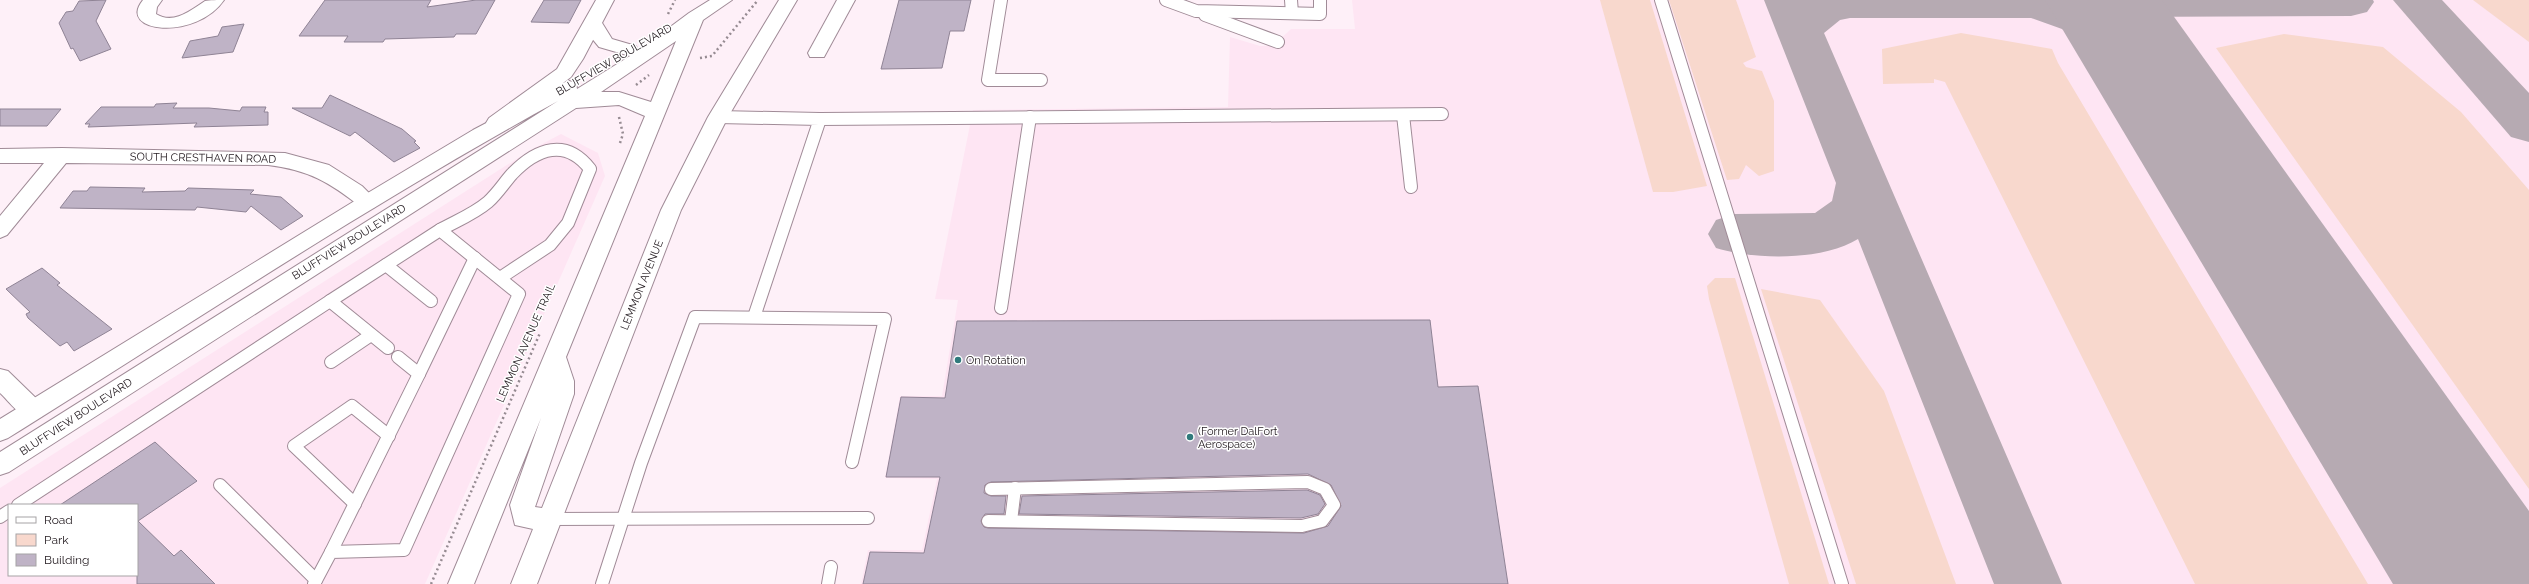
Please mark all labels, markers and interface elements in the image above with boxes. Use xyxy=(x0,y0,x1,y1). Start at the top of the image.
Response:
street label: BLUFFVIEW BOULEVARD xyxy=(554,21,674,99)
street label: SOUTH CRESTHAVEN ROAD xyxy=(130,150,276,166)
street label: BLUFFVIEW BOULEVARD xyxy=(290,201,408,282)
street label: LEMMON AVENUE xyxy=(618,238,666,332)
street label: LEMMON AVENUE TRAIL xyxy=(494,281,558,405)
place label: On Rotation xyxy=(966,354,1026,367)
marker: On Rotation xyxy=(953,355,963,365)
street label: BLUFFVIEW BOULEVARD xyxy=(17,376,135,458)
place label: (Former DalFort Aerospace) xyxy=(1198,425,1278,451)
marker: (Former DalFort Aerospace) xyxy=(1185,432,1195,442)
legend xyxy=(8,504,138,576)
text: Road xyxy=(44,513,73,527)
text: Park xyxy=(44,533,69,547)
text: Building xyxy=(44,553,90,567)

